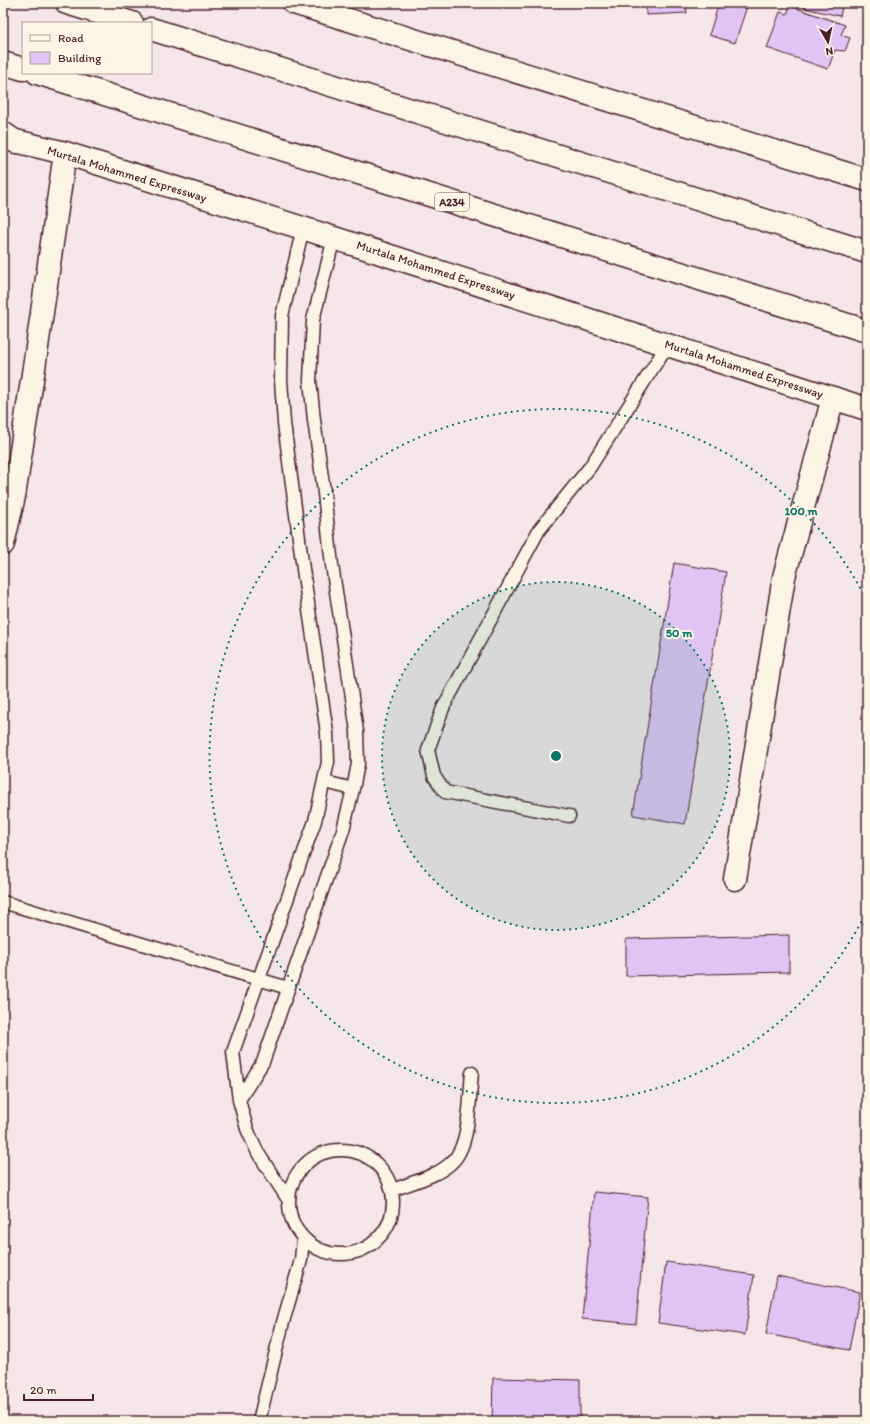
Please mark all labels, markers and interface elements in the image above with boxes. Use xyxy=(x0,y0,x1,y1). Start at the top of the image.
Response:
legend xyxy=(22,22,152,74)
north arrow xyxy=(808,22,848,62)
text: Road xyxy=(58,31,84,45)
text: N xyxy=(825,44,834,58)
text: Building xyxy=(58,51,102,65)
street label: Murtala Mohammed Expressway xyxy=(46,143,209,205)
road number: A234 xyxy=(435,193,469,211)
street label: Murtala Mohammed Expressway xyxy=(355,238,517,302)
street label: Murtala Mohammed Expressway xyxy=(663,337,825,401)
text: 100 m xyxy=(784,504,818,518)
text: 50 m xyxy=(666,626,693,640)
centre of rings xyxy=(549,749,563,763)
scale bar xyxy=(24,1376,93,1402)
text: 20 m xyxy=(30,1383,57,1397)

